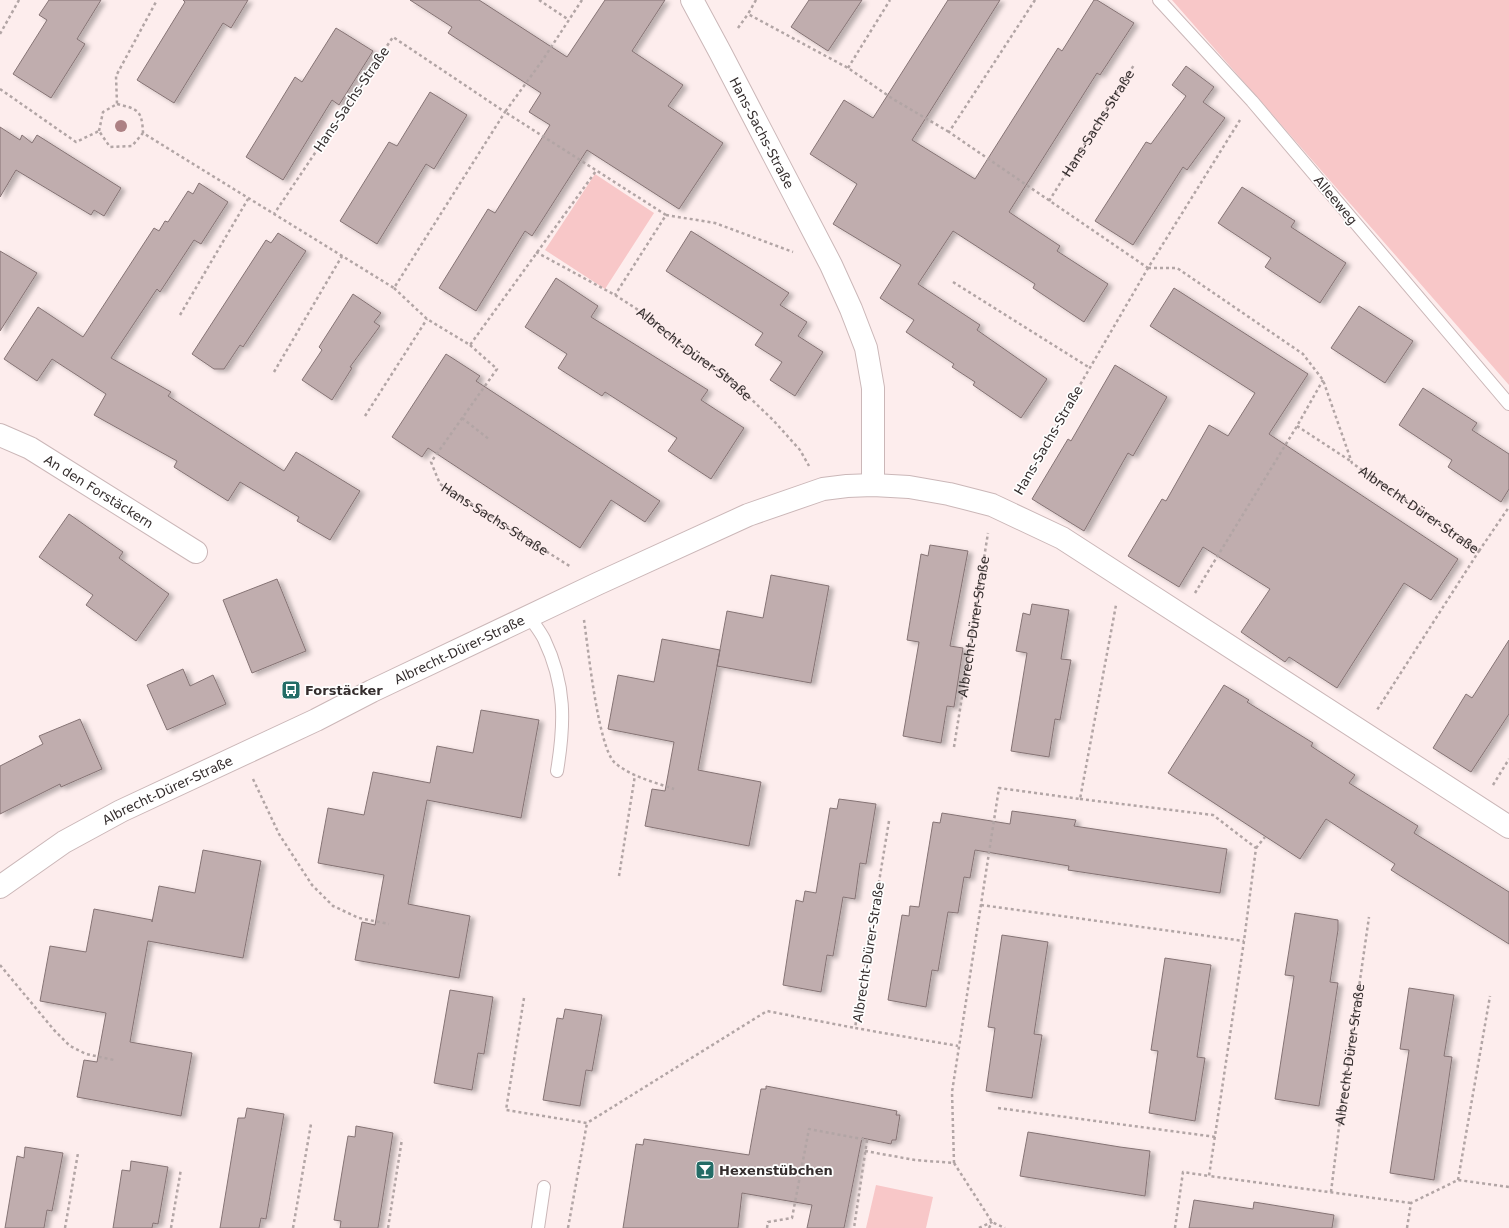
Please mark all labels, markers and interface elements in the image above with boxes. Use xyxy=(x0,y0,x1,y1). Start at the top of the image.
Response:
street label: Hans-Sachs-Straße xyxy=(311,44,392,155)
street label: Hans-Sachs-Straße xyxy=(1059,67,1137,180)
street label: Hans-Sachs-Straße xyxy=(726,75,797,191)
street label: Alleeweg xyxy=(1311,173,1360,228)
street label: Albrecht-Dürer-Straße xyxy=(634,304,755,404)
street label: Hans-Sachs-Straße xyxy=(1011,383,1086,497)
street label: An den Forstäckern xyxy=(41,452,156,531)
street label: Albrecht-Dürer-Straße xyxy=(1356,463,1482,557)
street label: Hans-Sachs-Straße xyxy=(439,480,551,559)
street label: Albrecht-Dürer-Straße xyxy=(955,555,992,698)
street label: Albrecht-Dürer-Straße xyxy=(392,613,527,687)
bus stop icon: Forstäcker xyxy=(280,679,302,701)
place label: Forstäcker xyxy=(305,683,383,698)
street label: Albrecht-Dürer-Straße xyxy=(100,753,235,828)
street label: Albrecht-Dürer-Straße xyxy=(850,881,887,1024)
street label: Albrecht-Dürer-Straße xyxy=(1332,983,1367,1126)
bar icon: Hexenstübchen xyxy=(694,1159,716,1181)
place label: Hexenstübchen xyxy=(719,1163,833,1178)

